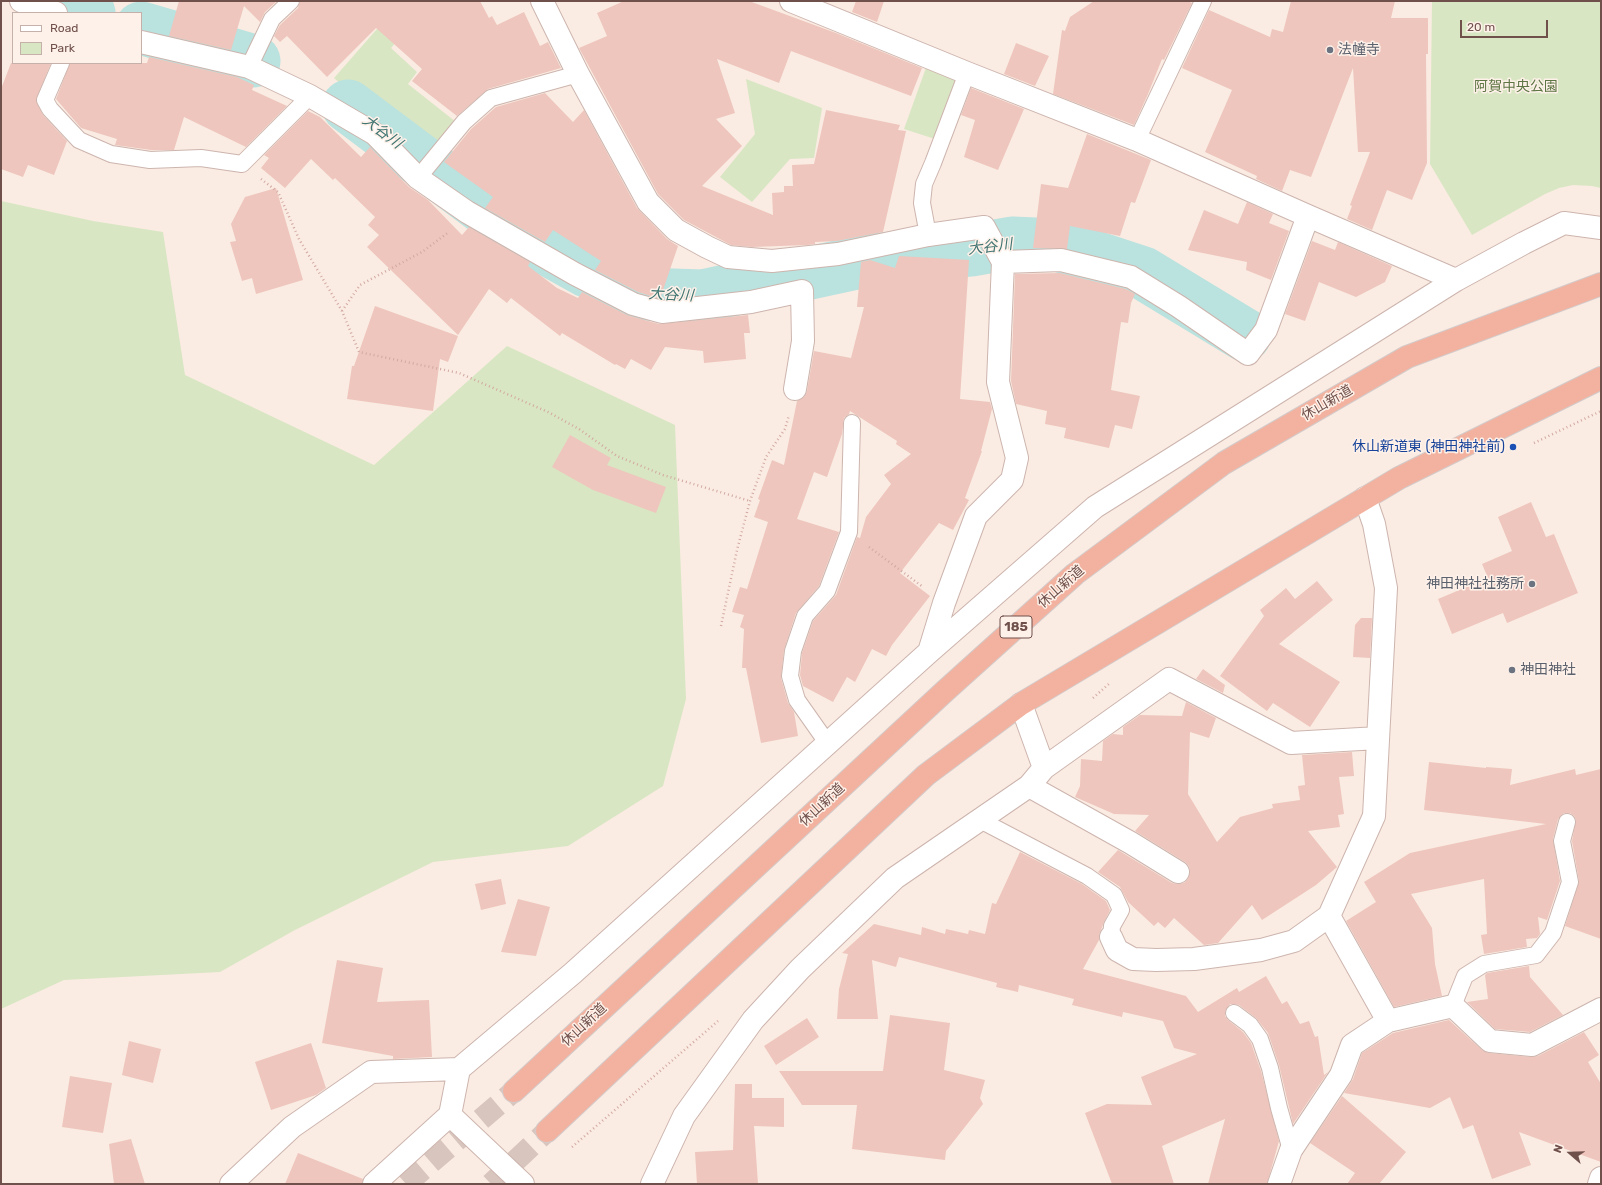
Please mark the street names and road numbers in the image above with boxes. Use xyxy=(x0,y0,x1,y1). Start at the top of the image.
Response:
street label: 休山新道 xyxy=(1299,382,1355,424)
street label: 休山新道 xyxy=(1034,562,1088,612)
road number: 185 xyxy=(1000,616,1032,638)
street label: 休山新道 xyxy=(796,780,848,830)
street label: 休山新道 xyxy=(558,1000,610,1050)

